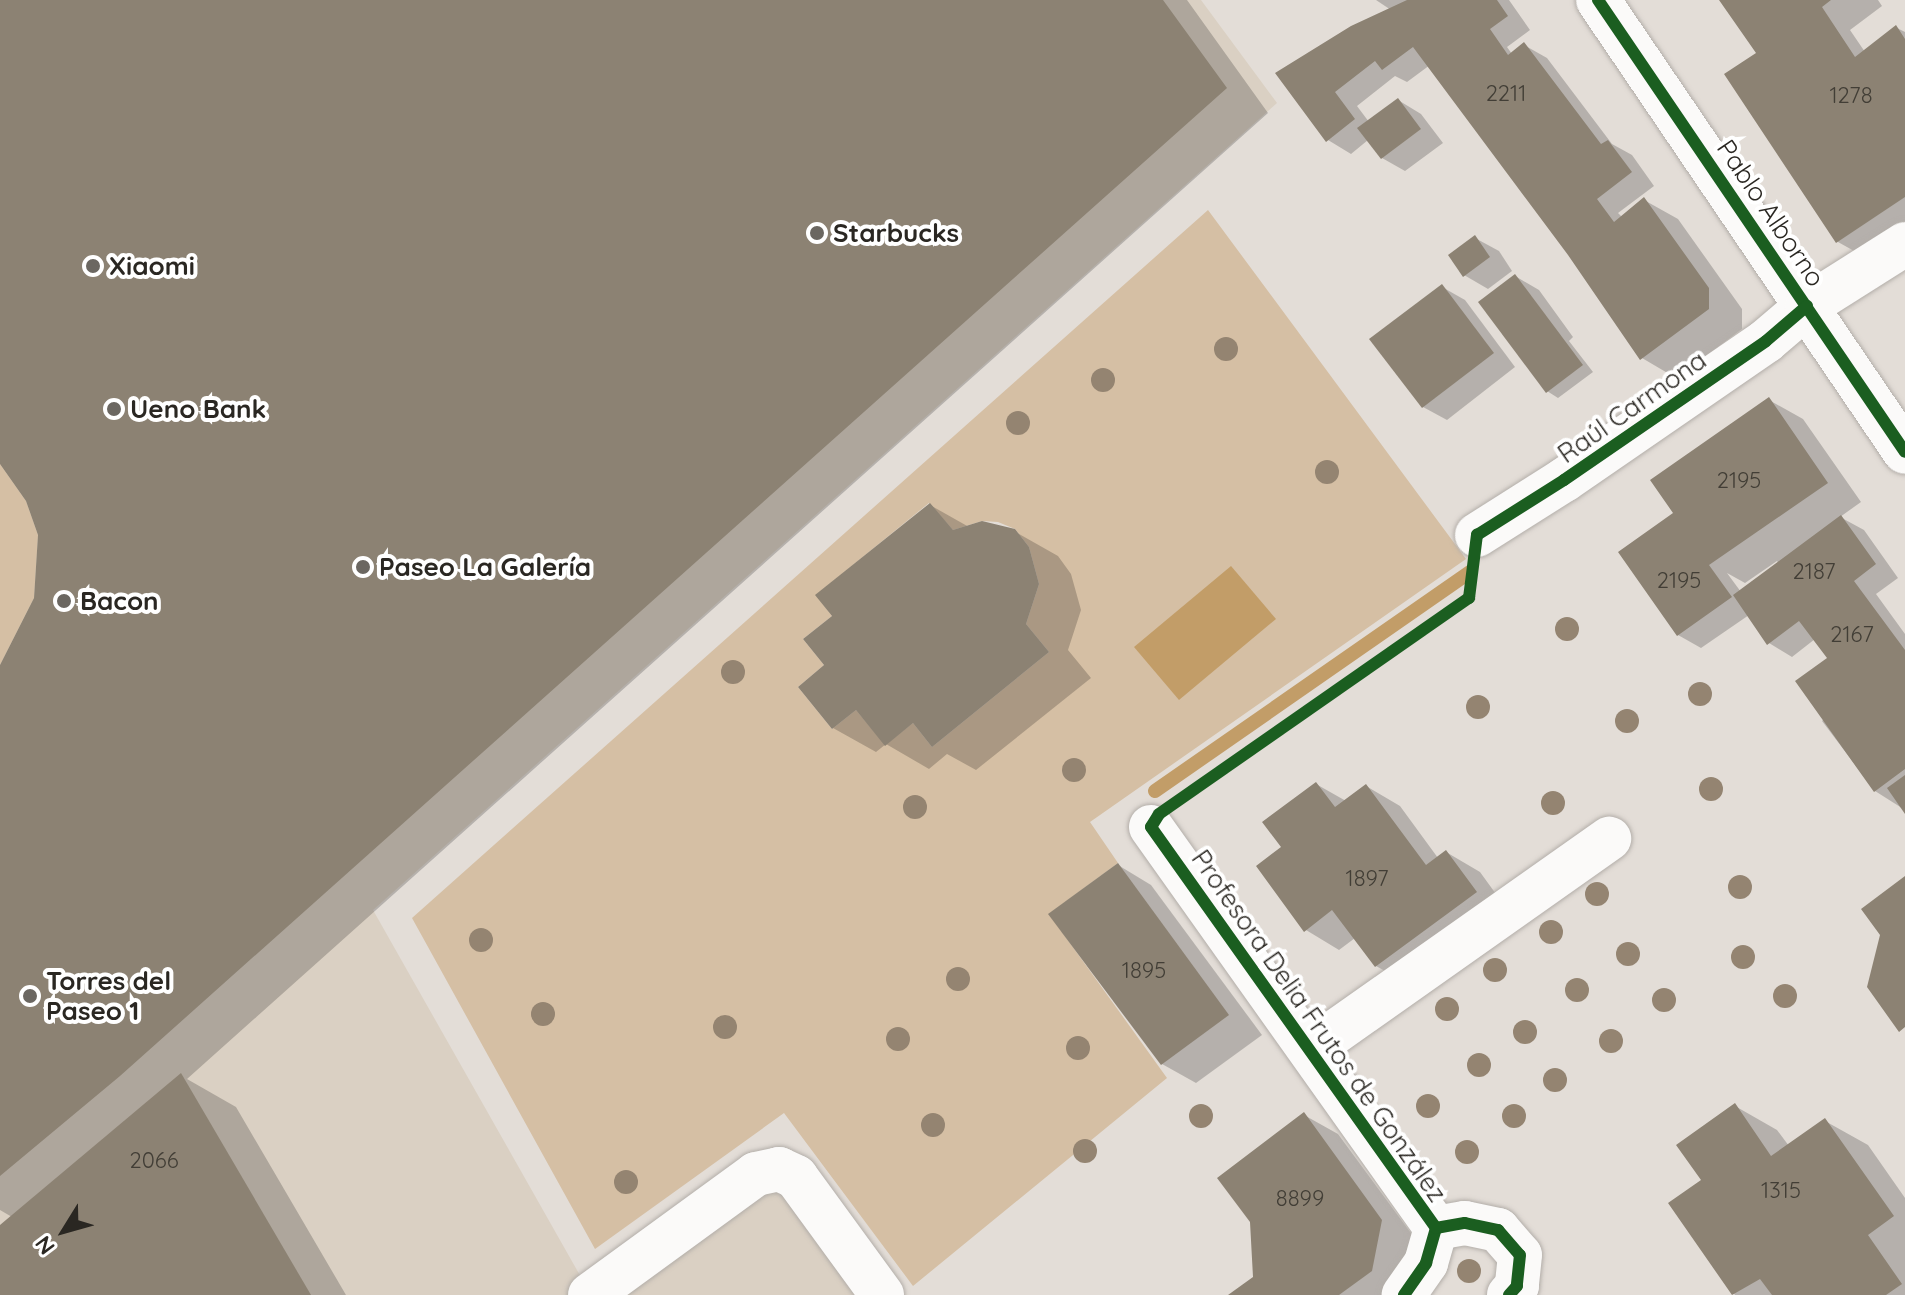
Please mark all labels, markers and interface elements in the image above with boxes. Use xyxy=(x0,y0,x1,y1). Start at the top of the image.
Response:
house number: 2211 xyxy=(1486,81,1526,107)
house number: 1278 xyxy=(1829,83,1873,109)
street label: Pablo Alborno xyxy=(1710,134,1832,292)
place label: Starbucks xyxy=(833,217,959,249)
marker: Starbucks xyxy=(808,224,826,242)
place label: Xiaomi xyxy=(109,250,195,282)
marker: Xiaomi xyxy=(84,257,102,275)
street label: Raúl Carmona xyxy=(1552,344,1712,470)
place label: Ueno Bank xyxy=(130,393,266,425)
marker: Ueno Bank xyxy=(105,400,123,418)
house number: 2195 xyxy=(1717,468,1761,494)
place label: Paseo La Galería xyxy=(379,551,591,583)
marker: Paseo La Galería xyxy=(354,558,372,576)
house number: 2187 xyxy=(1793,559,1835,585)
house number: 2195 xyxy=(1657,568,1701,594)
place label: Bacon xyxy=(80,585,159,617)
marker: Bacon xyxy=(55,592,73,610)
house number: 2167 xyxy=(1830,622,1874,648)
street label: Profesora Delia Frutos de González xyxy=(1185,844,1453,1208)
house number: 1897 xyxy=(1346,866,1388,892)
house number: 1895 xyxy=(1122,958,1166,984)
place label: Torres del Paseo 1 xyxy=(46,965,171,1026)
marker: Torres del Paseo 1 xyxy=(21,987,39,1005)
house number: 2066 xyxy=(130,1148,178,1174)
house number: 1315 xyxy=(1761,1178,1801,1204)
house number: 8899 xyxy=(1276,1186,1324,1212)
north arrow xyxy=(24,1191,104,1271)
text: N xyxy=(29,1231,61,1260)

